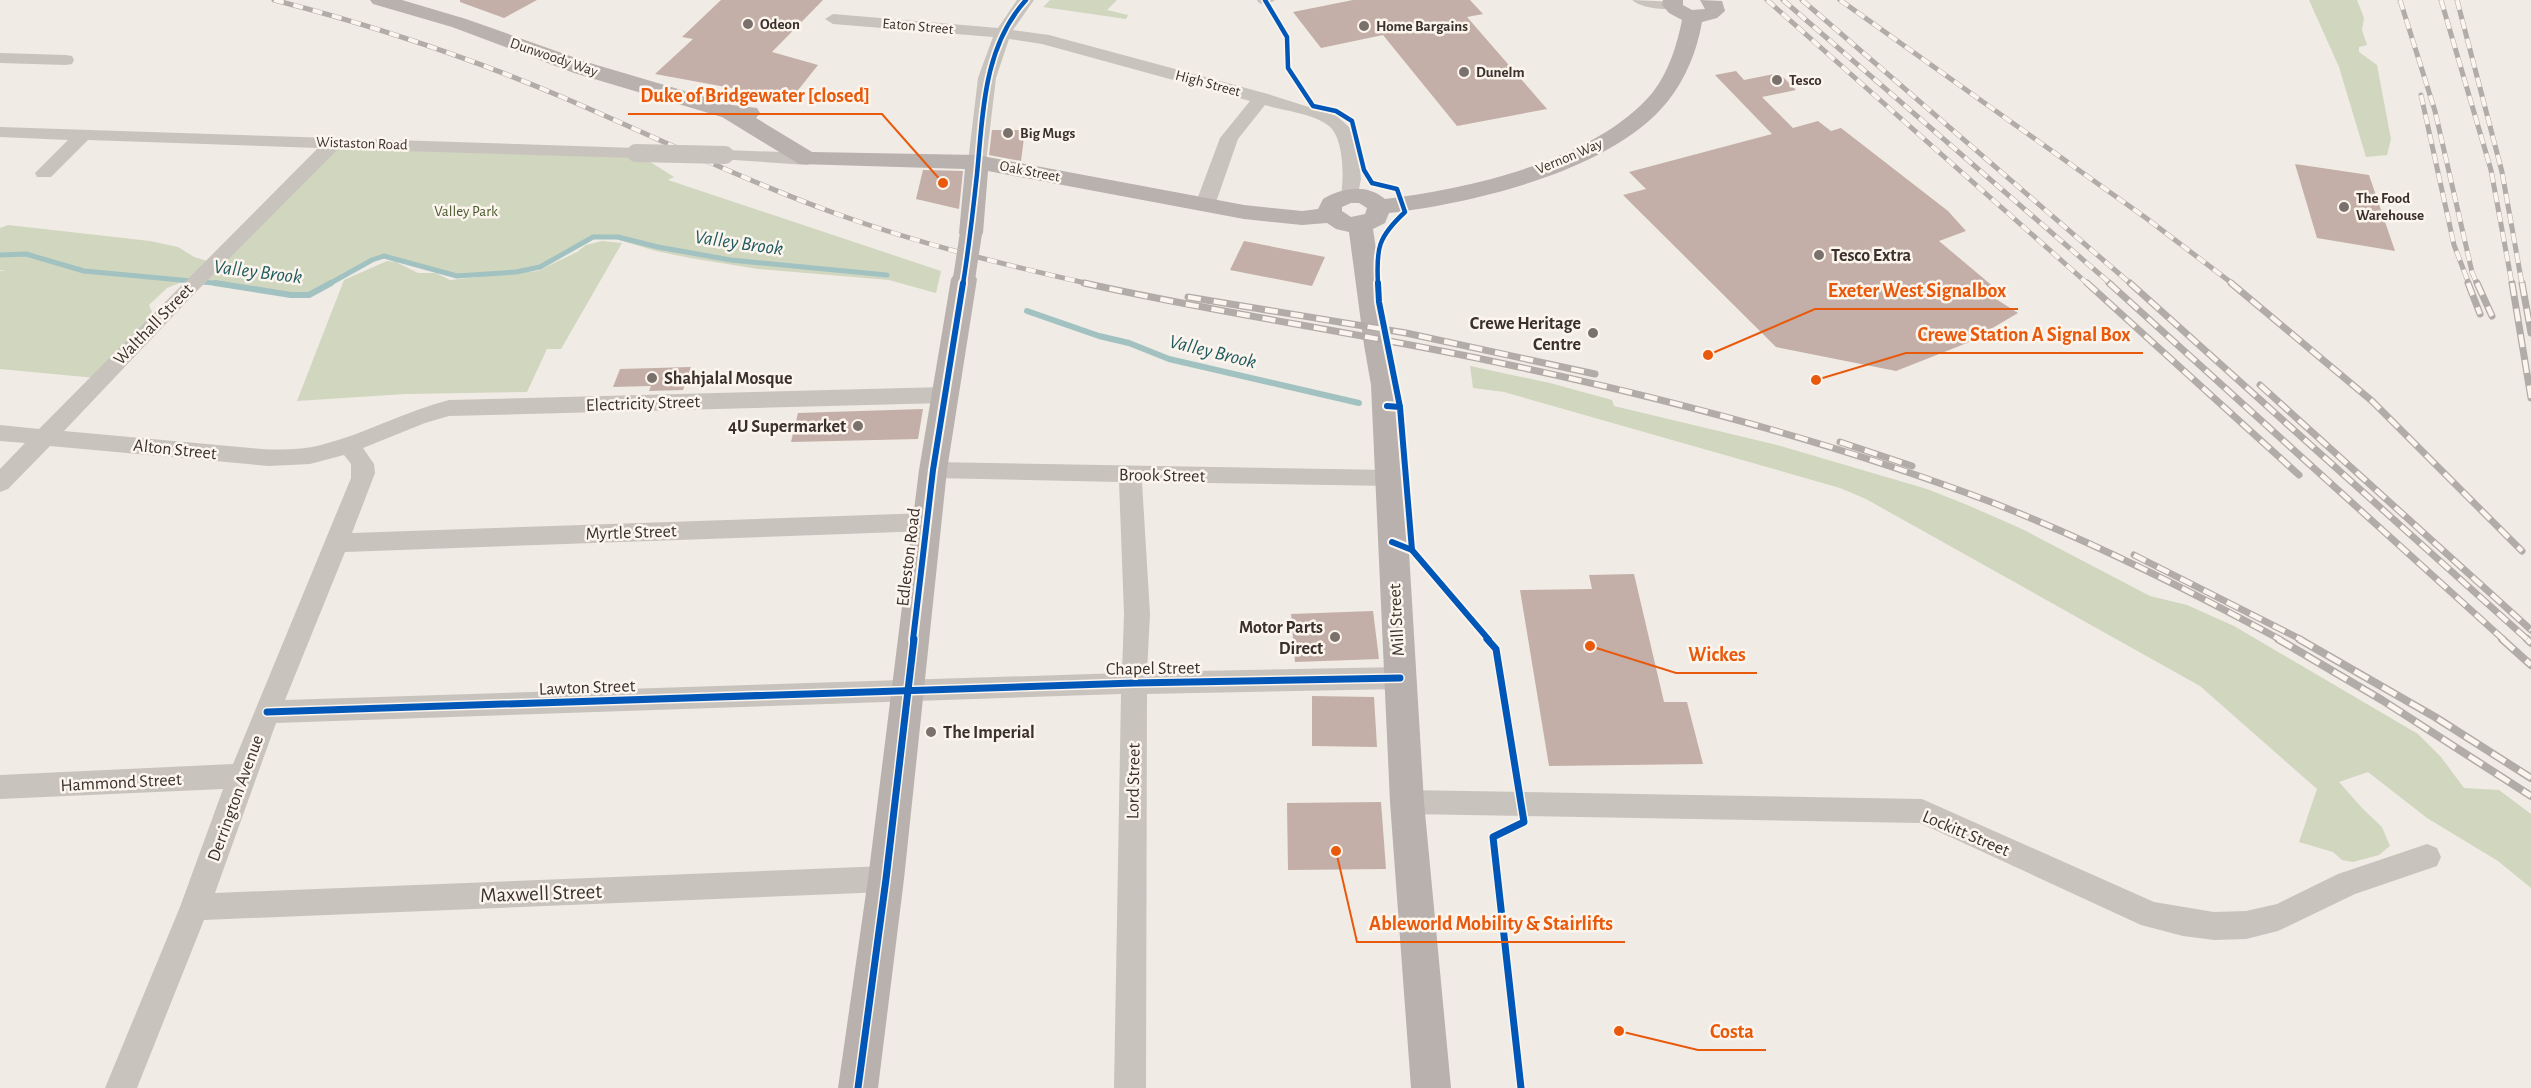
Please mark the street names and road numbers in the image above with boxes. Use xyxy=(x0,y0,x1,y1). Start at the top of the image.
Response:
street label: Eaton Street xyxy=(882,16,954,37)
street label: Dunwoody Way xyxy=(508,35,600,80)
street label: High Street xyxy=(1174,68,1242,99)
street label: Wistaston Road xyxy=(316,134,408,153)
street label: Vernon Way xyxy=(1534,136,1605,177)
street label: Oak Street xyxy=(998,158,1062,185)
street label: Walthall Street xyxy=(111,280,197,369)
street label: Electricity Street xyxy=(586,393,701,415)
street label: Alton Street xyxy=(132,437,218,463)
street label: Brook Street xyxy=(1119,466,1206,486)
street label: Edleston Road xyxy=(894,507,924,607)
street label: Myrtle Street xyxy=(585,522,677,544)
street label: Mill Street xyxy=(1386,583,1408,657)
street label: Chapel Street xyxy=(1106,659,1201,679)
street label: Lawton Street xyxy=(539,677,636,699)
street label: Derrington Avenue xyxy=(205,733,267,864)
street label: Lord Street xyxy=(1124,742,1144,819)
street label: Hammond Street xyxy=(60,771,182,795)
street label: Lockitt Street xyxy=(1920,808,2012,860)
street label: Maxwell Street xyxy=(480,881,603,906)

